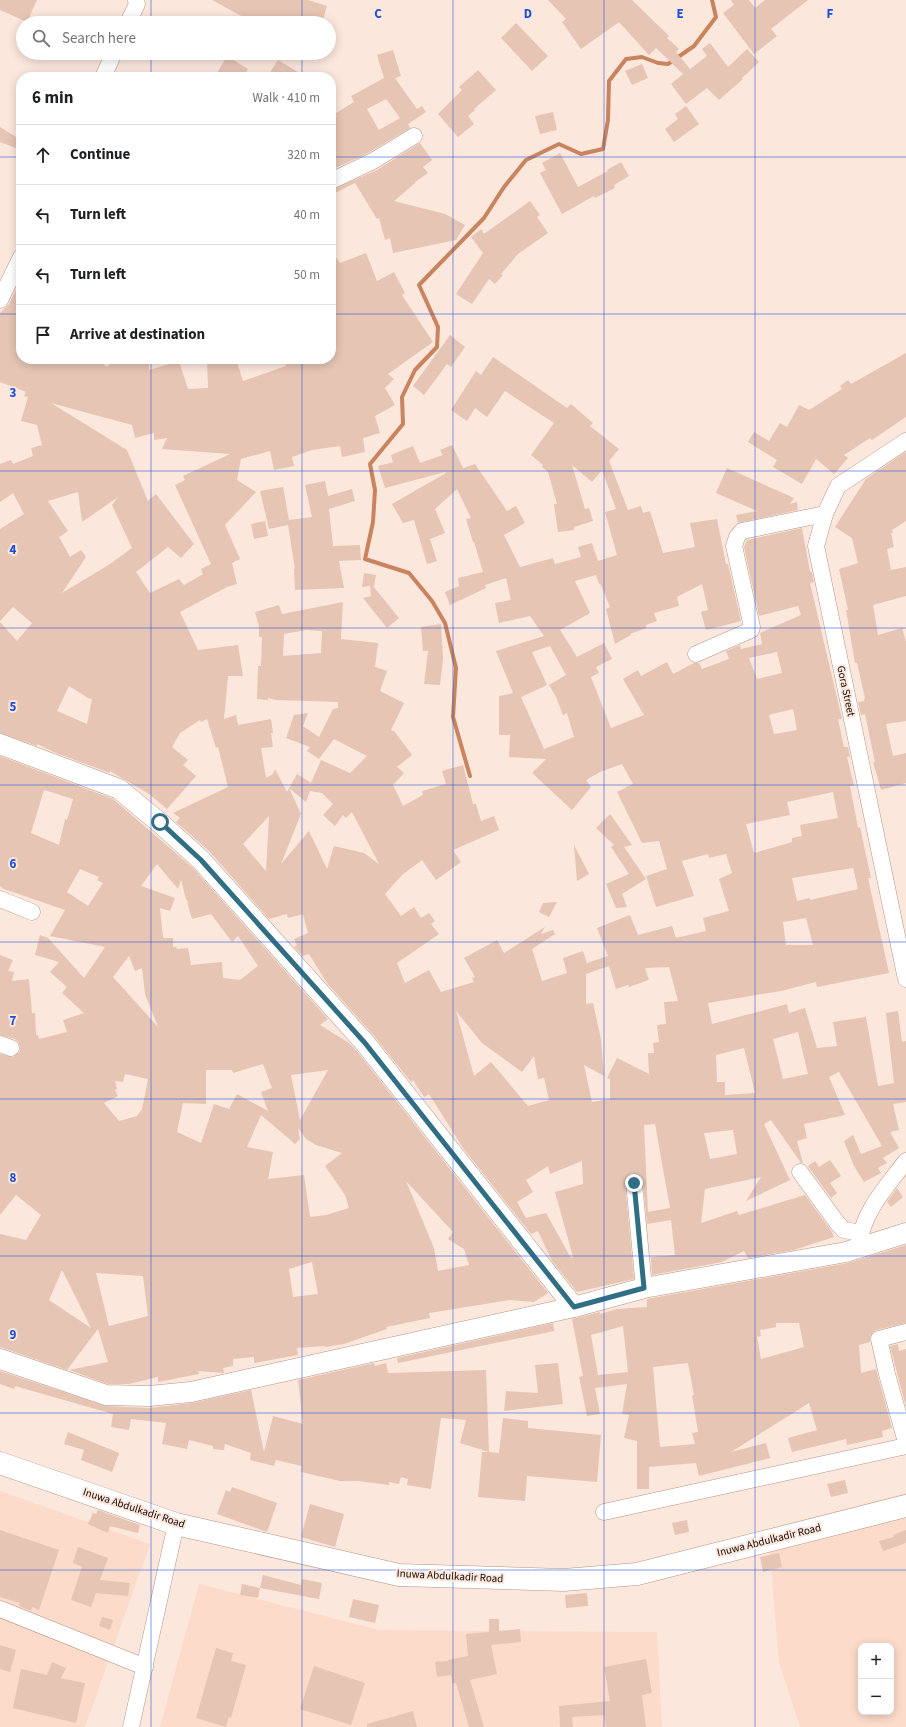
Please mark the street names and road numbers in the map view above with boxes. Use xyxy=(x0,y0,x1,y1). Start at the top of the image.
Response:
street label: Gora Street xyxy=(833,664,859,718)
street label: Inuwa Abdulkadir Road xyxy=(81,1484,187,1532)
street label: Inuwa Abdulkadir Road xyxy=(715,1520,823,1560)
street label: Inuwa Abdulkadir Road xyxy=(396,1566,504,1586)

